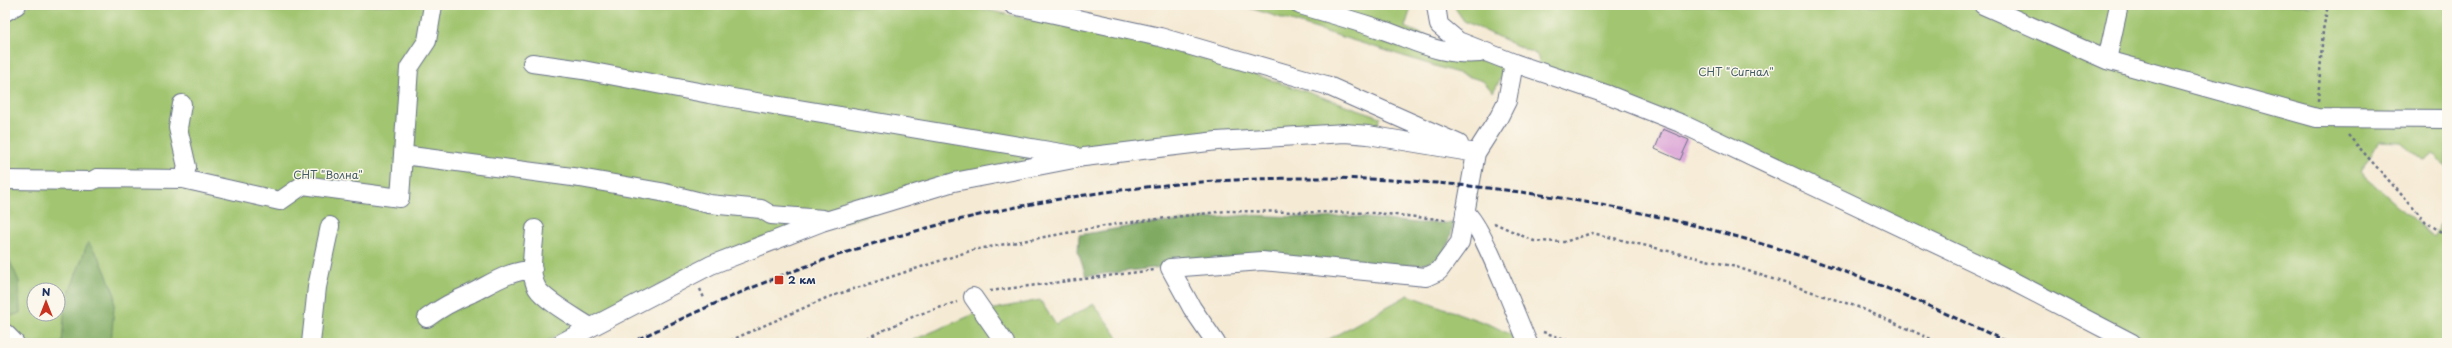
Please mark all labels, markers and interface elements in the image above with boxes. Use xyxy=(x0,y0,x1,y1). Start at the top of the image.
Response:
park label: СНТ "Сигнал" xyxy=(1698,63,1774,80)
park label: СНТ "Волна" xyxy=(293,166,363,183)
place label: 2 км xyxy=(788,271,816,288)
marker: 2 км xyxy=(773,274,785,286)
north arrow xyxy=(26,282,66,322)
text: N xyxy=(42,283,51,300)

